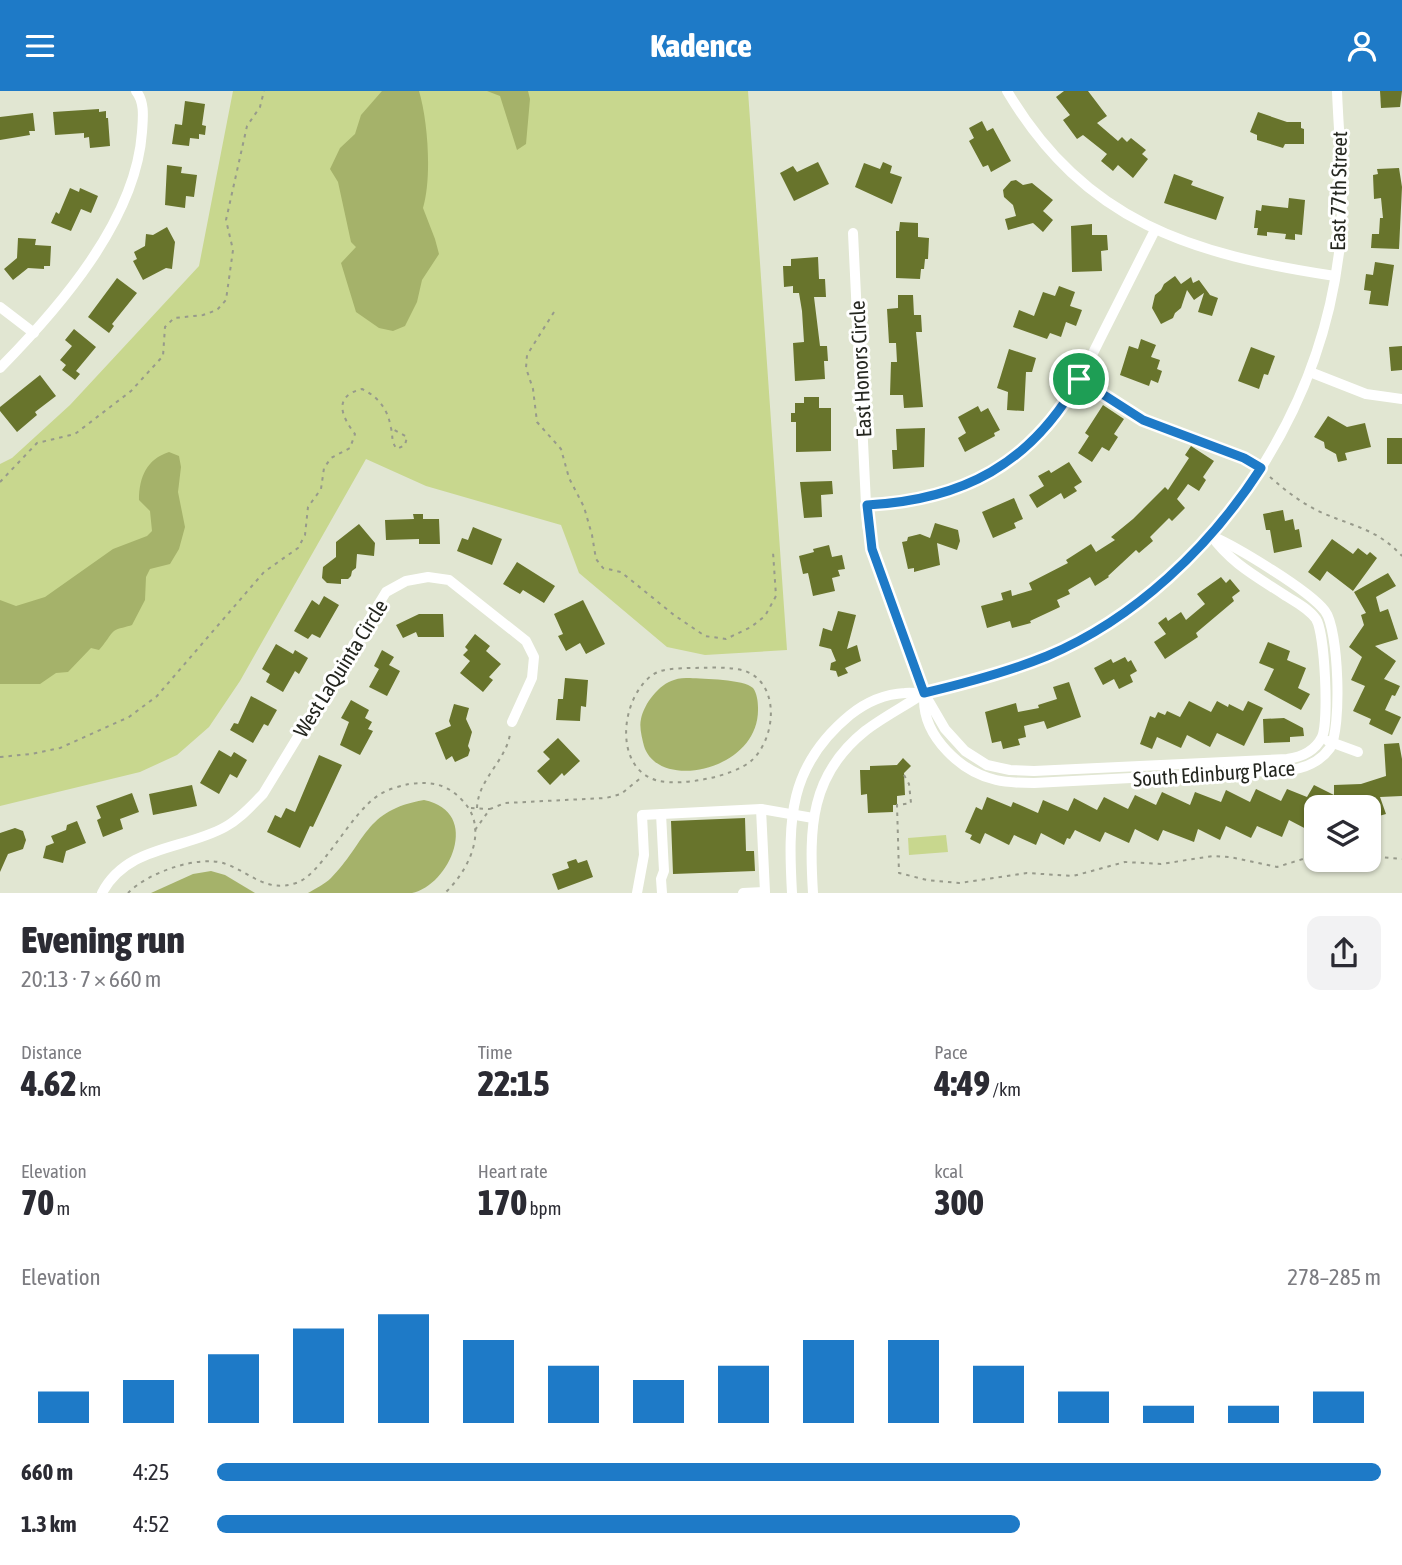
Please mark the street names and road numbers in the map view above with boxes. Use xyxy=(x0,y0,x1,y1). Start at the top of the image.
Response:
street label: East 77th Street xyxy=(1325,131,1351,251)
street label: East Honors Circle xyxy=(844,300,876,438)
street label: West LaQuinta Circle xyxy=(288,595,392,741)
street label: South Edinburg Place xyxy=(1132,755,1296,791)

